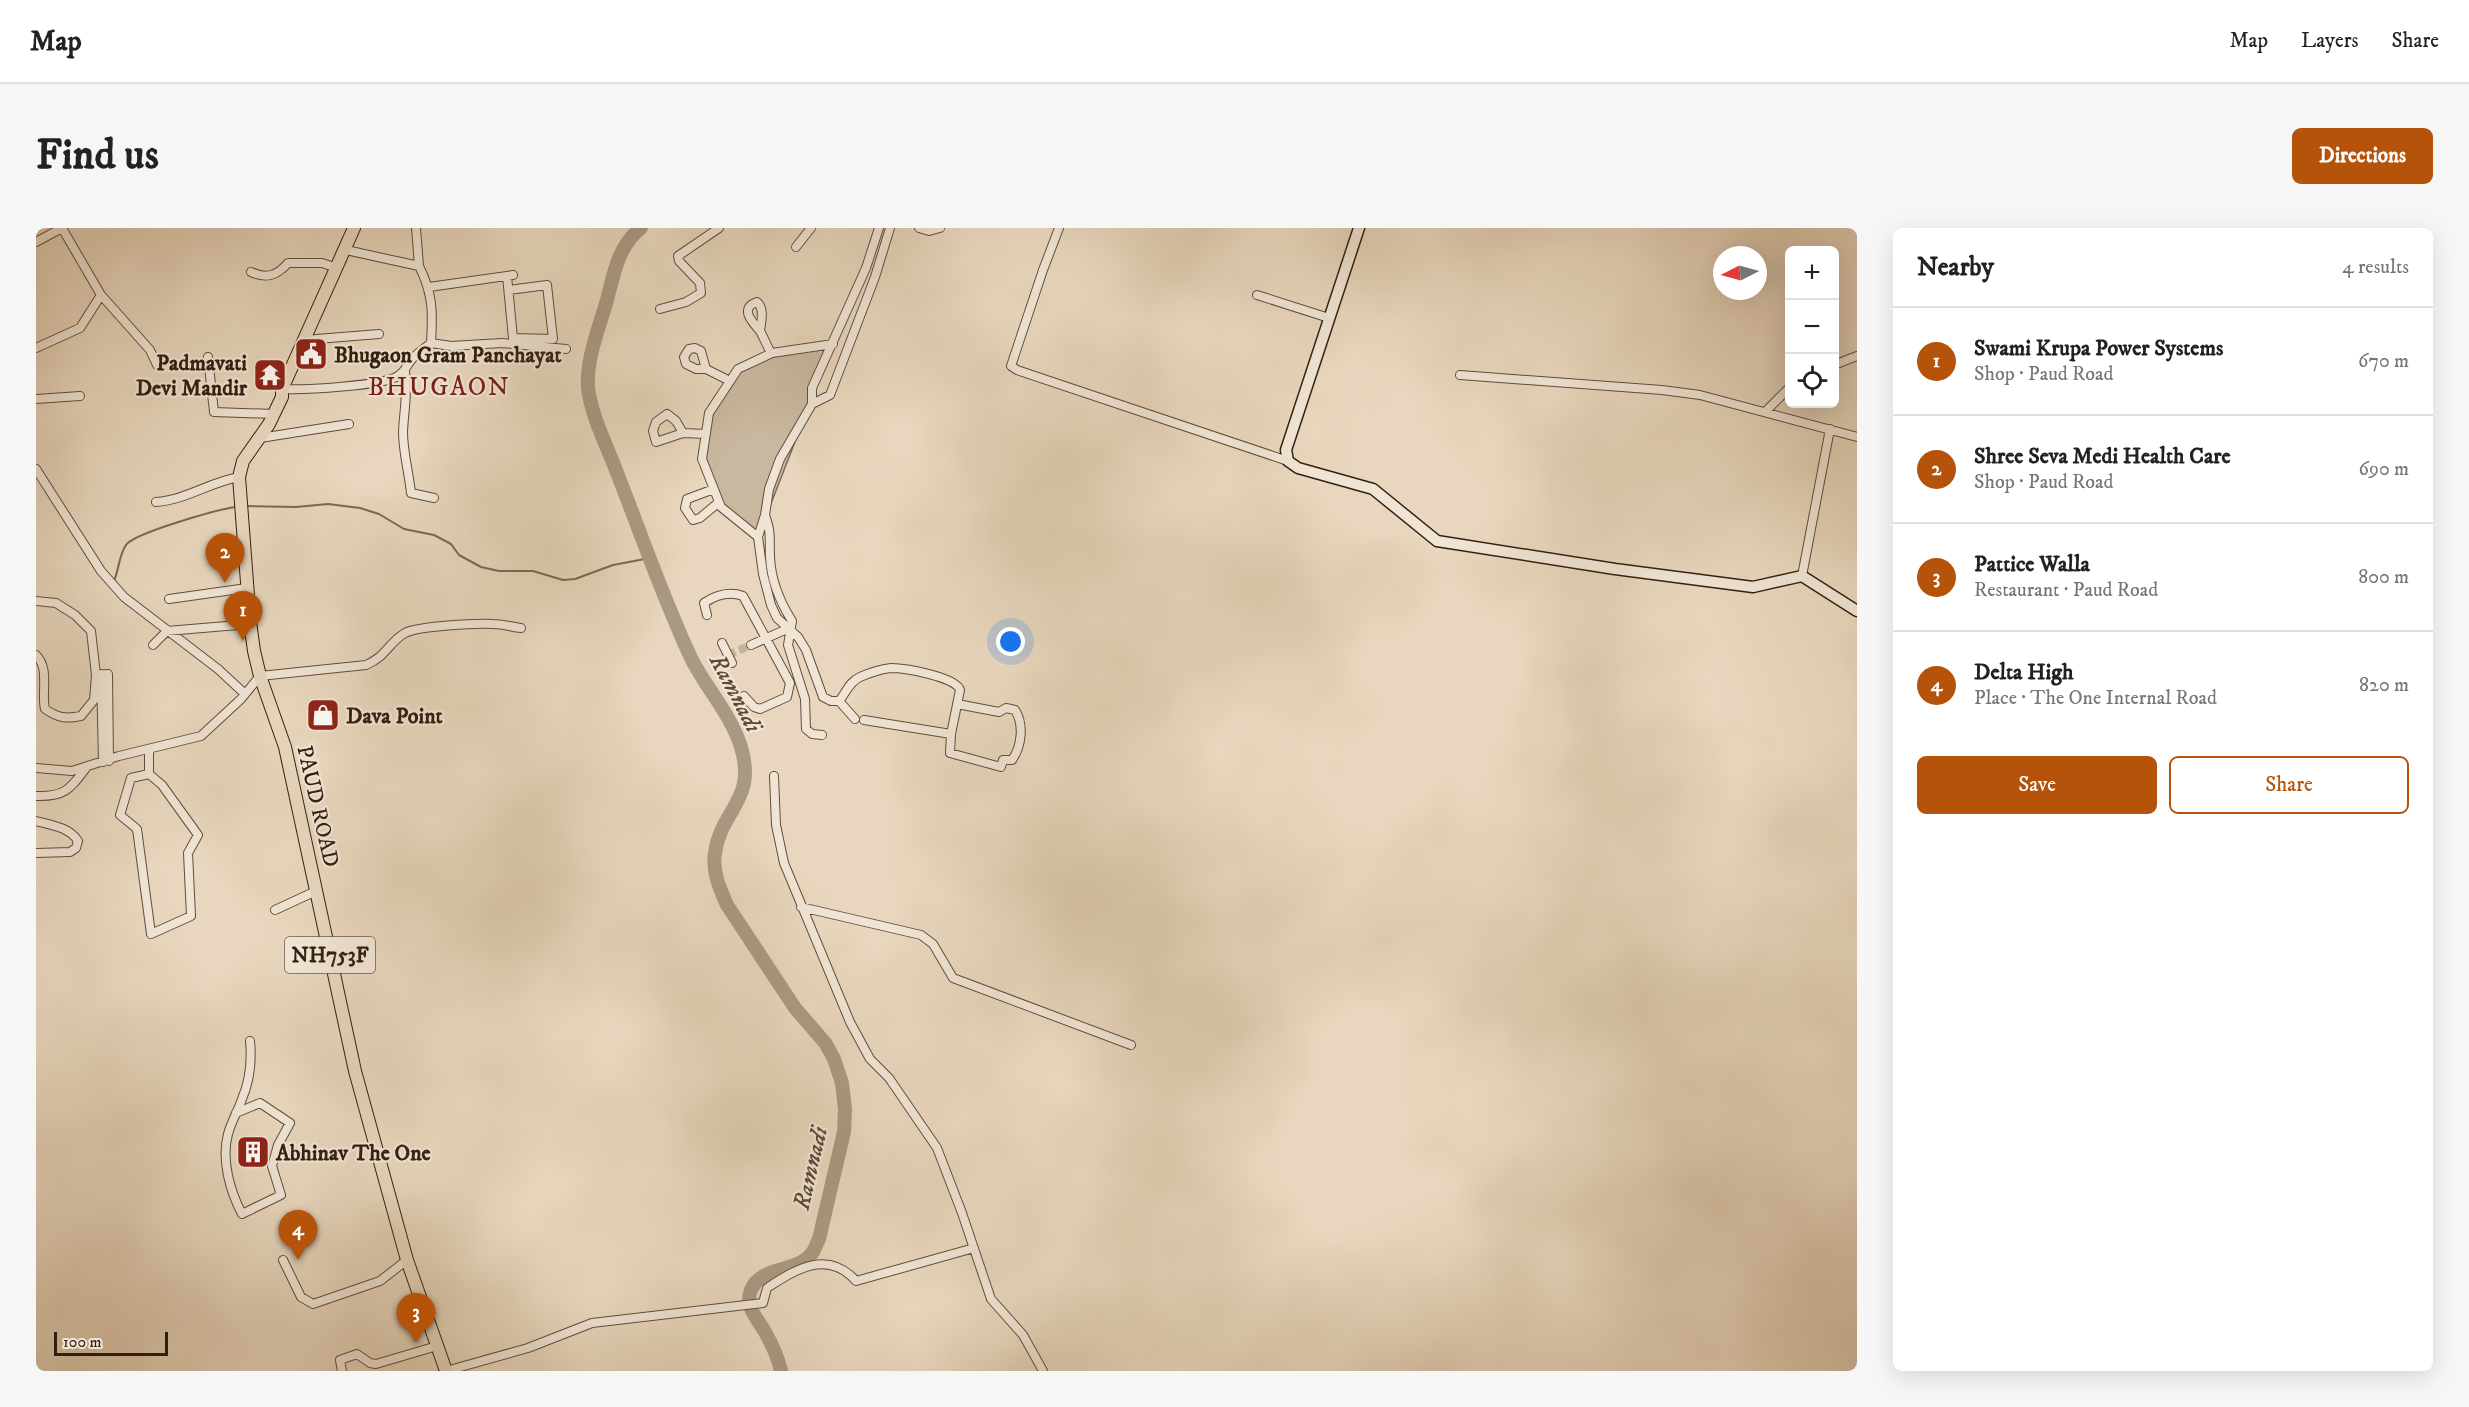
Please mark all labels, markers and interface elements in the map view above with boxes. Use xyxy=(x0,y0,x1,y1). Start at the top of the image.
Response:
text: Map xyxy=(30,24,82,59)
text: Map xyxy=(2229,28,2268,54)
text: Layers xyxy=(2301,28,2359,54)
text: Share xyxy=(2392,28,2439,54)
button: Directions xyxy=(2292,128,2433,184)
text: Find us xyxy=(36,130,159,182)
north arrow xyxy=(1713,246,1767,300)
map controls xyxy=(1785,246,1839,408)
button: + xyxy=(1785,246,1839,300)
text: Nearby xyxy=(1917,251,1994,284)
text: 4 results xyxy=(2342,255,2409,280)
button: − xyxy=(1785,300,1839,354)
text: Swami Krupa Power Systems xyxy=(1974,335,2223,362)
public building icon: Bhugaon Gram Panchayat xyxy=(293,336,329,372)
place label: Bhugaon Gram Panchayat xyxy=(334,342,562,369)
text: 1 xyxy=(1933,349,1940,374)
text: 670 m xyxy=(2358,349,2409,374)
place label: Padmavati Devi Mandir xyxy=(136,350,248,402)
button: locate xyxy=(1785,354,1839,408)
temple icon: Padmavati Devi Mandir xyxy=(252,357,288,393)
text: Shop · Paud Road xyxy=(1974,362,2114,387)
district label: BHUGAON xyxy=(368,371,510,404)
text: Shree Seva Medi Health Care xyxy=(1974,443,2231,470)
text: 2 xyxy=(1932,457,1941,482)
text: 690 m xyxy=(2359,457,2409,482)
text: Shop · Paud Road xyxy=(1974,470,2114,495)
pin: 2 xyxy=(206,534,244,583)
text: Pattice Walla xyxy=(1974,551,2090,578)
text: 3 xyxy=(1933,565,1940,590)
text: 800 m xyxy=(2358,565,2409,590)
text: Restaurant · Paud Road xyxy=(1974,578,2158,603)
pin: 1 xyxy=(224,592,262,641)
your location xyxy=(996,627,1025,656)
water label: Ramnadi xyxy=(702,648,769,739)
text: Delta High xyxy=(1974,659,2074,686)
text: 4 xyxy=(1931,673,1942,698)
text: 820 m xyxy=(2359,673,2409,698)
text: Place · The One Internal Road xyxy=(1974,686,2217,711)
shop icon: Dava Point xyxy=(305,697,341,733)
place label: Dava Point xyxy=(346,703,443,730)
street label: PAUD ROAD xyxy=(290,743,345,870)
button: Save xyxy=(1917,756,2157,814)
button: Share xyxy=(2169,756,2409,814)
road number: NH753F xyxy=(285,937,375,973)
water label: Ramnadi xyxy=(787,1122,835,1214)
building icon: Abhinav The One xyxy=(235,1134,271,1170)
place label: Abhinav The One xyxy=(275,1140,431,1167)
pin: 4 xyxy=(278,1210,318,1260)
pin: 3 xyxy=(396,1294,436,1343)
scale bar xyxy=(54,1329,168,1356)
text: 100 m xyxy=(63,1332,102,1352)

